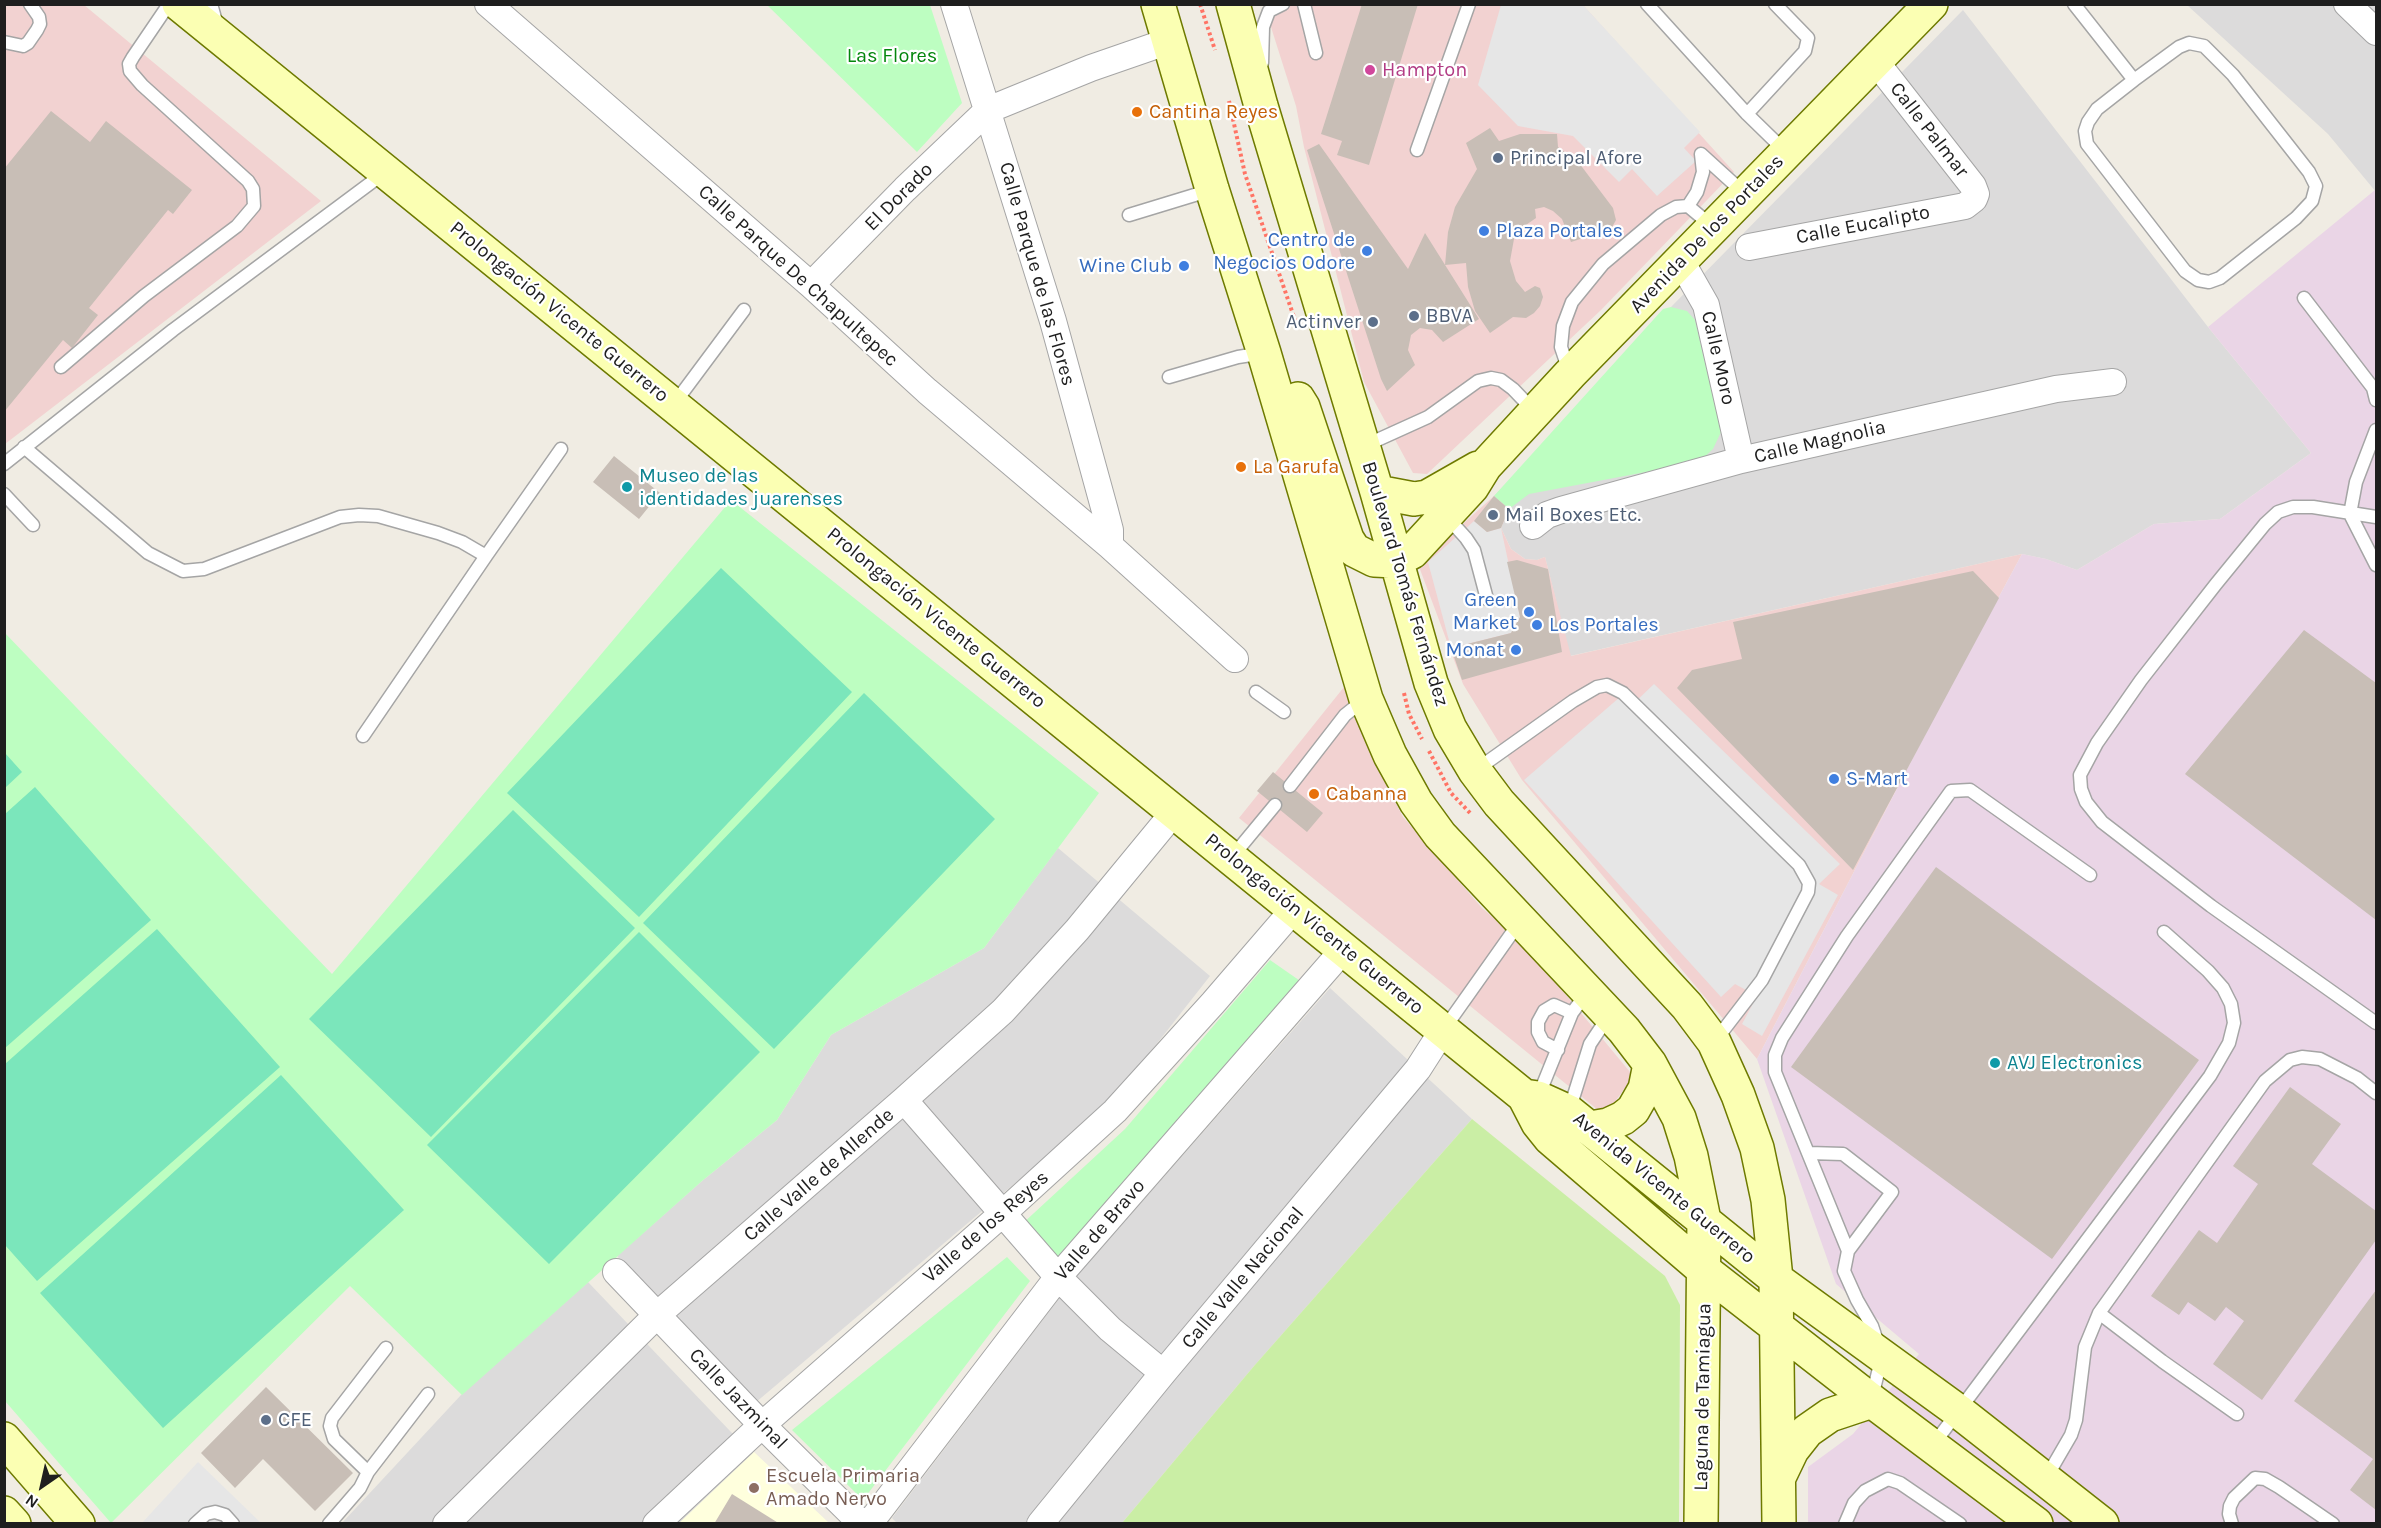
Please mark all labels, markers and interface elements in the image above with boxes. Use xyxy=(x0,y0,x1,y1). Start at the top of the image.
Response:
park label: Las Flores xyxy=(847,44,937,68)
place label: Hampton xyxy=(1382,58,1467,82)
marker: Hampton xyxy=(1363,63,1377,77)
street label: Calle Palmar xyxy=(1884,78,1974,182)
place label: Cantina Reyes xyxy=(1149,100,1278,124)
marker: Cantina Reyes xyxy=(1130,105,1144,119)
place label: Principal Afore xyxy=(1510,146,1642,170)
street label: Avenida De los Portales xyxy=(1625,150,1789,318)
marker: Principal Afore xyxy=(1491,151,1505,165)
street label: El Dorado xyxy=(860,158,938,236)
street label: Calle Parque de las Flores xyxy=(994,159,1080,389)
street label: Calle Parque De Chapultepec xyxy=(693,180,903,372)
street label: Calle Eucalipto xyxy=(1794,200,1932,250)
street label: Prolongación Vicente Guerrero xyxy=(445,216,673,408)
place label: Plaza Portales xyxy=(1496,219,1623,243)
marker: Plaza Portales xyxy=(1477,224,1491,238)
place label: Centro de Negocios Odore xyxy=(1213,228,1355,275)
marker: Centro de Negocios Odore xyxy=(1360,244,1374,258)
place label: Wine Club xyxy=(1079,254,1172,278)
marker: Wine Club xyxy=(1177,259,1191,273)
place label: BBVA xyxy=(1426,304,1473,328)
marker: BBVA xyxy=(1407,309,1421,323)
street label: Calle Moro xyxy=(1696,309,1740,407)
place label: Actinver xyxy=(1286,310,1361,334)
marker: Actinver xyxy=(1366,315,1380,329)
street label: Calle Magnolia xyxy=(1752,415,1888,469)
place label: La Garufa xyxy=(1253,455,1339,479)
street label: Boulevard Tomás Fernández xyxy=(1356,459,1454,709)
marker: La Garufa xyxy=(1234,460,1248,474)
place label: Museo de las identidades juarenses xyxy=(639,464,843,511)
marker: Museo de las identidades juarenses xyxy=(620,480,634,494)
place label: Mail Boxes Etc. xyxy=(1505,503,1641,527)
marker: Mail Boxes Etc. xyxy=(1486,508,1500,522)
street label: Prolongación Vicente Guerrero xyxy=(822,522,1050,714)
place label: Green Market xyxy=(1453,588,1517,635)
marker: Green Market xyxy=(1522,605,1536,619)
place label: Los Portales xyxy=(1549,613,1659,637)
marker: Los Portales xyxy=(1530,618,1544,632)
place label: Monat xyxy=(1446,638,1504,662)
marker: Monat xyxy=(1509,643,1523,657)
place label: S-Mart xyxy=(1846,767,1908,791)
marker: S-Mart xyxy=(1827,772,1841,786)
place label: Cabanna xyxy=(1326,782,1407,806)
marker: Cabanna xyxy=(1307,787,1321,801)
street label: Prolongación Vicente Guerrero xyxy=(1200,828,1428,1020)
place label: AVJ Electronics xyxy=(2007,1051,2143,1075)
marker: AVJ Electronics xyxy=(1988,1056,2002,1070)
street label: Calle Valle de Allende xyxy=(739,1103,899,1247)
street label: Avenida Vicente Guerrero xyxy=(1568,1107,1760,1269)
street label: Valle de los Reyes xyxy=(918,1166,1054,1288)
street label: Valle de Bravo xyxy=(1049,1174,1151,1286)
street label: Calle Valle Nacional xyxy=(1177,1202,1309,1354)
street label: Laguna de Tamiagua xyxy=(1689,1303,1717,1491)
street label: Calle Jazminal xyxy=(684,1343,792,1455)
place label: CFE xyxy=(278,1408,312,1432)
marker: CFE xyxy=(259,1413,273,1427)
north arrow xyxy=(12,1456,72,1516)
place label: Escuela Primaria Amado Nervo xyxy=(766,1464,920,1511)
marker: Escuela Primaria Amado Nervo xyxy=(747,1481,761,1495)
text: N xyxy=(22,1490,42,1512)

